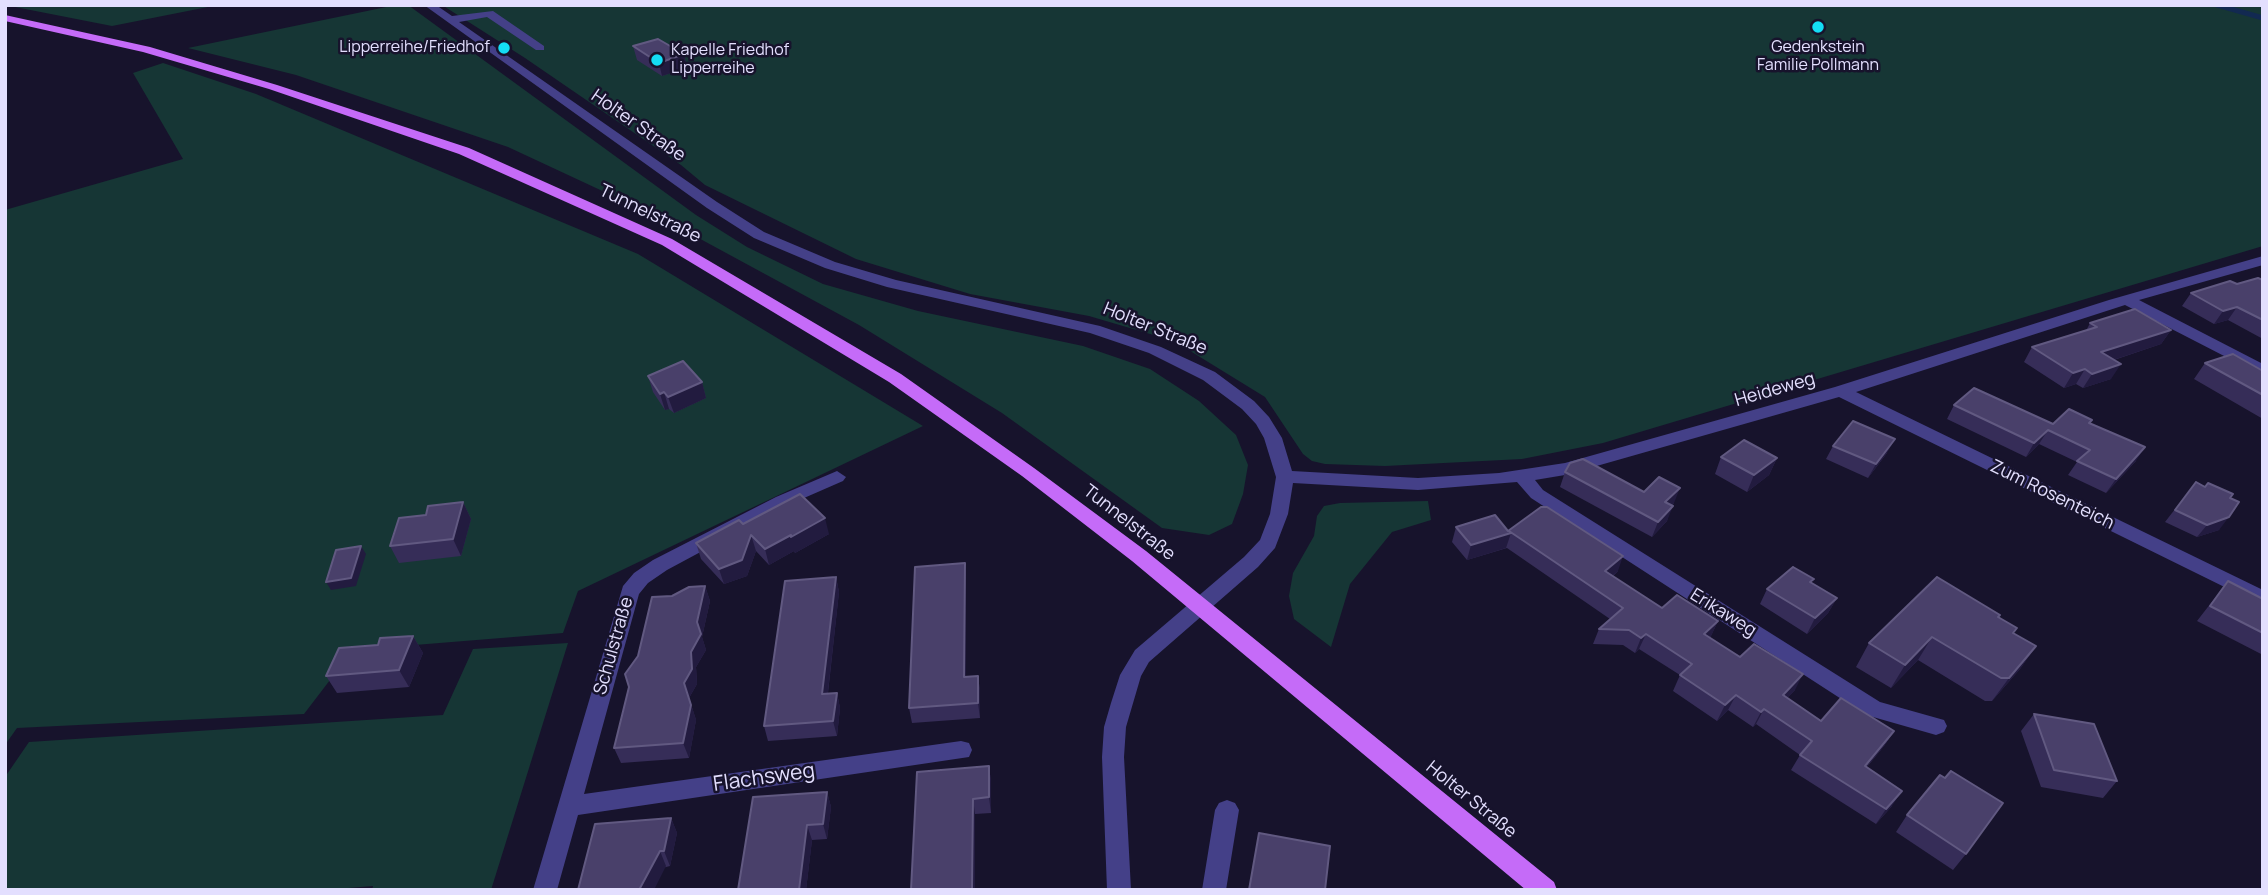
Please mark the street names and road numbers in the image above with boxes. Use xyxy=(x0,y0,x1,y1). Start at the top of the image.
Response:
street label: Holter Straße xyxy=(587,86,689,166)
street label: Tunnelstraße xyxy=(596,180,704,248)
street label: Holter Straße xyxy=(1100,298,1210,360)
street label: Heideweg xyxy=(1732,368,1818,412)
street label: Zum Rosenteich xyxy=(1987,456,2117,534)
street label: Tunnelstraße xyxy=(1079,480,1179,566)
street label: Erikaweg xyxy=(1686,584,1760,642)
street label: Schulstraße xyxy=(590,595,638,697)
street label: Holter Straße xyxy=(1421,757,1521,843)
street label: Flachsweg xyxy=(712,758,816,798)

